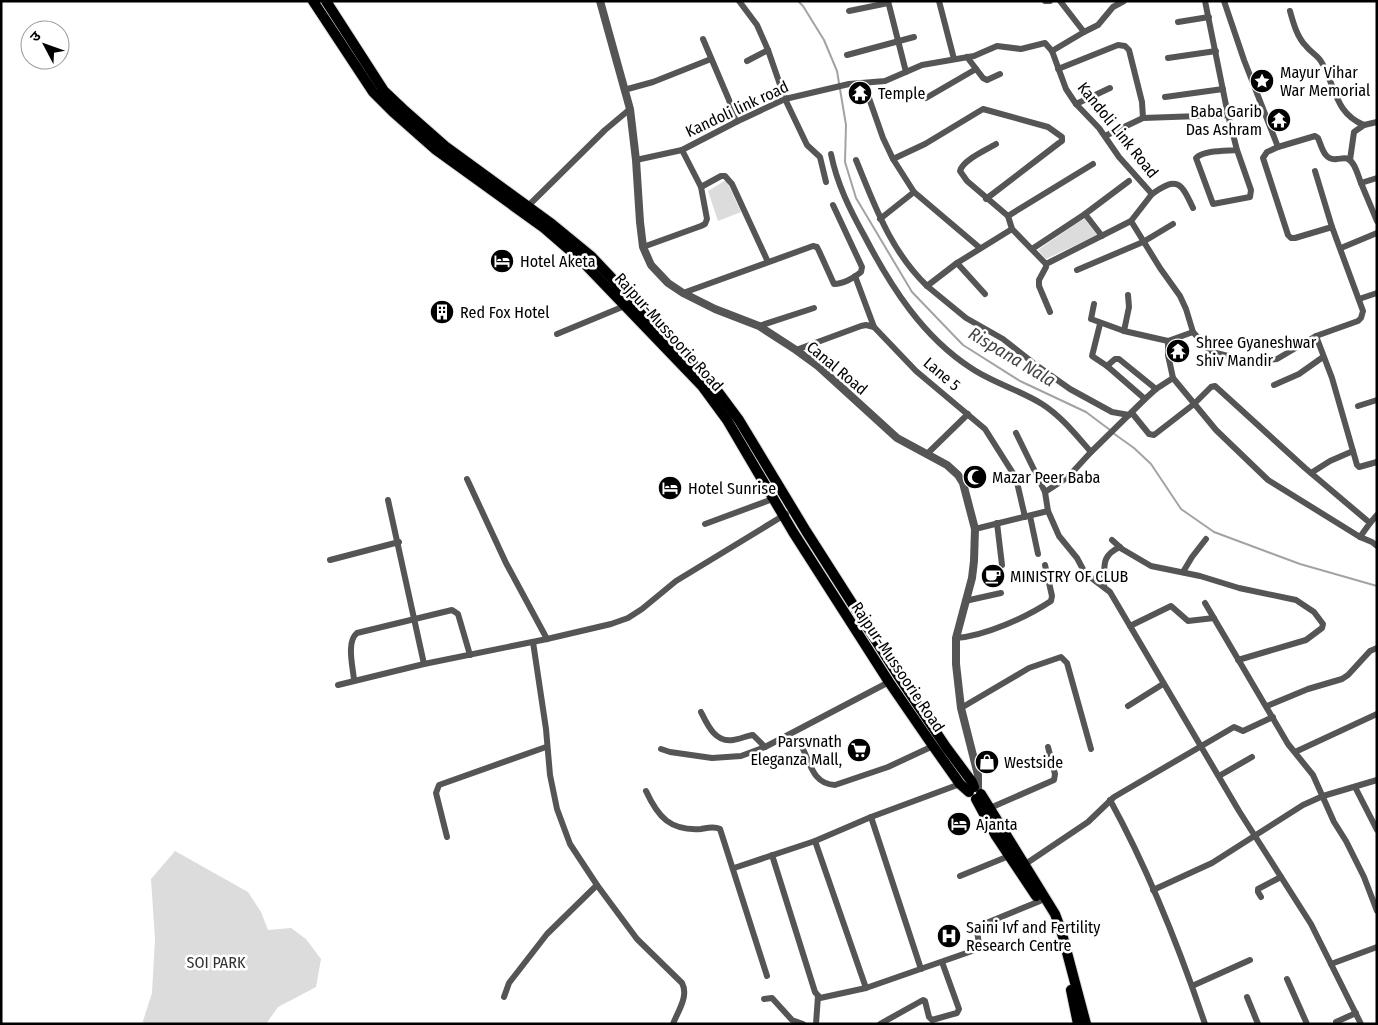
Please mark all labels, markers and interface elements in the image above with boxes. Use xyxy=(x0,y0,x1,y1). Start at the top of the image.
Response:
north arrow xyxy=(20,20,70,70)
text: उ xyxy=(26,28,45,45)
place label: Mayur Vihar War Memorial xyxy=(1280,63,1370,100)
place icon: Mayur Vihar War Memorial xyxy=(1249,68,1275,94)
street label: Kandoli link road xyxy=(683,77,791,141)
street label: Kandoli Link Road xyxy=(1074,78,1162,182)
temple icon: Temple xyxy=(847,80,873,106)
place label: Temple xyxy=(878,84,925,103)
place label: Baba Garib Das Ashram xyxy=(1186,102,1262,139)
temple icon: Baba Garib Das Ashram xyxy=(1266,107,1292,133)
hotel icon: Hotel Aketa xyxy=(489,248,515,274)
place label: Hotel Aketa xyxy=(520,252,596,271)
street label: Rajpur-Mussoorie Road xyxy=(611,269,727,395)
building icon: Red Fox Hotel xyxy=(429,299,455,325)
place label: Red Fox Hotel xyxy=(460,303,549,322)
water label: Rispana Nala xyxy=(964,322,1060,392)
place label: Shree Gyaneshwar Shiv Mandir xyxy=(1196,333,1317,370)
street label: Canal Road xyxy=(803,337,871,399)
temple icon: Shree Gyaneshwar Shiv Mandir xyxy=(1165,338,1191,364)
street label: Lane 5 xyxy=(920,353,964,395)
mosque icon: Mazar Peer Baba xyxy=(962,464,988,490)
place label: Mazar Peer Baba xyxy=(992,468,1101,487)
hotel icon: Hotel Sunrise xyxy=(657,475,683,501)
place label: Hotel Sunrise xyxy=(688,479,776,498)
cafe icon: MINISTRY OF CLUB xyxy=(980,563,1006,589)
place label: MINISTRY OF CLUB xyxy=(1010,567,1129,586)
street label: Rajpur-Mussoorie Road xyxy=(847,598,949,736)
place label: Parsvnath Eleganza Mall, xyxy=(750,732,842,769)
supermarket icon: Parsvnath Eleganza Mall, xyxy=(846,737,872,763)
shop icon: Westside xyxy=(974,749,1000,775)
place label: Westside xyxy=(1004,753,1063,772)
hotel icon: Ajanta xyxy=(946,811,972,837)
place label: Ajanta xyxy=(976,815,1018,834)
place label: Saini Ivf and Fertility Research Centre xyxy=(966,918,1101,955)
hospital icon: Saini Ivf and Fertility Research Centre xyxy=(936,923,962,949)
park label: SOI PARK xyxy=(187,953,246,972)

